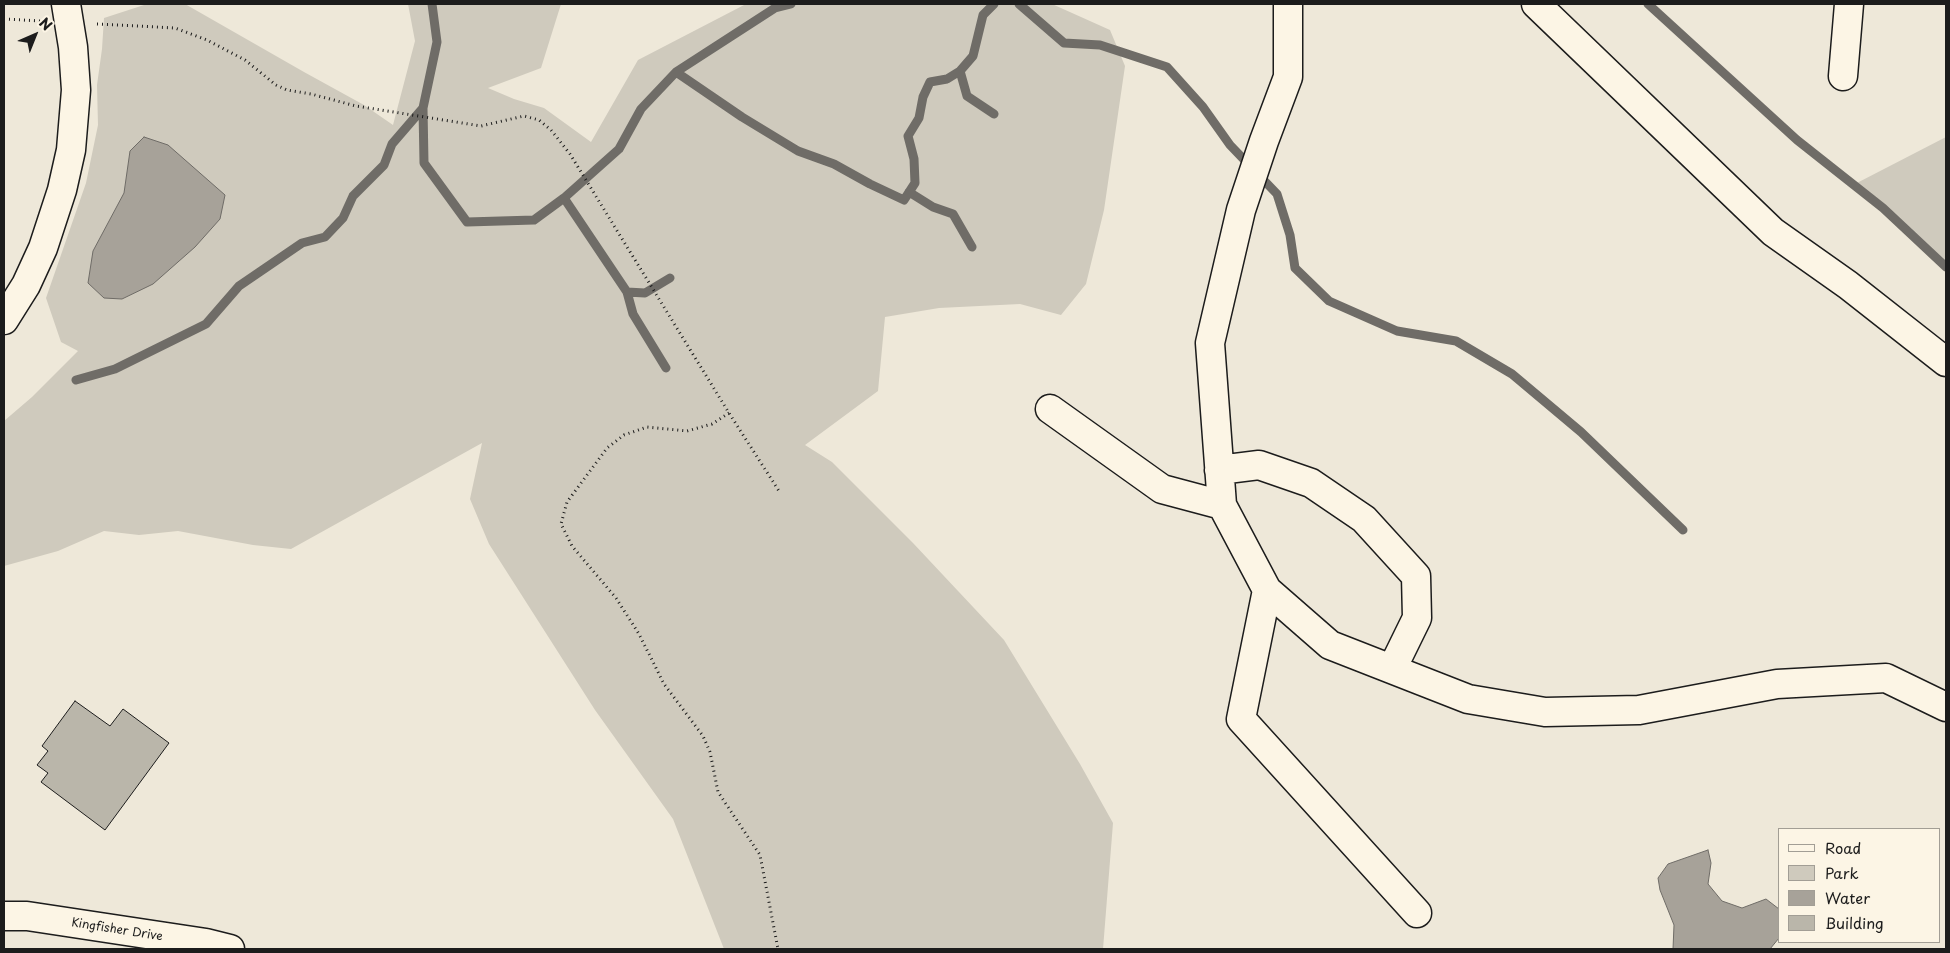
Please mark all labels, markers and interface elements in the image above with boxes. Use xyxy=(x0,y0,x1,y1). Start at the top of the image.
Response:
north arrow xyxy=(10,10,60,60)
text: N xyxy=(34,12,57,35)
legend xyxy=(1778,828,1940,943)
text: Road xyxy=(1825,836,1861,859)
text: Park xyxy=(1825,861,1859,884)
text: Water xyxy=(1825,886,1870,909)
text: Building xyxy=(1825,911,1884,934)
street label: Kingfisher Drive xyxy=(70,916,164,944)

